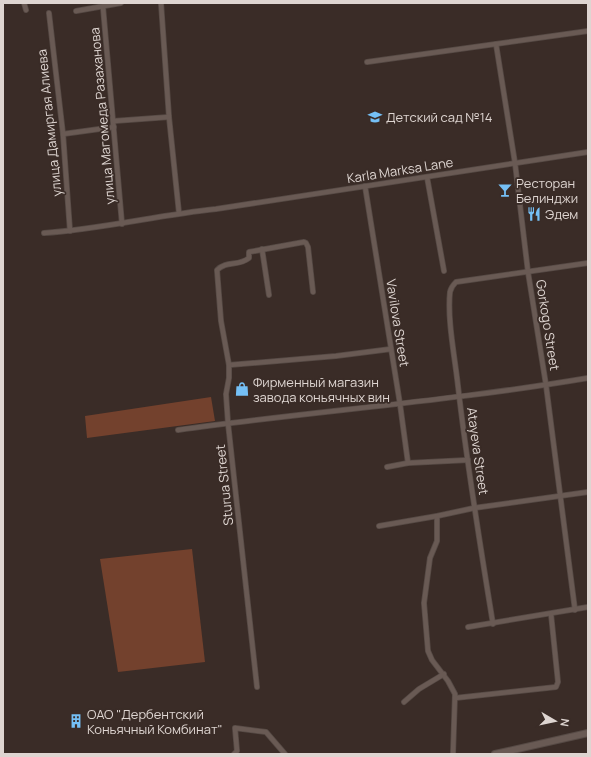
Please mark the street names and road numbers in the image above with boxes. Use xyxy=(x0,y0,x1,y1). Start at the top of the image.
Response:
street label: улица Магомеда Разаханова xyxy=(85,27,119,205)
street label: улица Дамиргая Алиева xyxy=(32,49,66,197)
street label: Karla Marksa Lane xyxy=(346,153,455,187)
street label: Vavilova Street xyxy=(382,278,414,368)
street label: Gorkogo Street xyxy=(532,278,564,372)
street label: Atayeva Street xyxy=(463,406,493,496)
street label: Sturua Street xyxy=(211,444,237,526)

